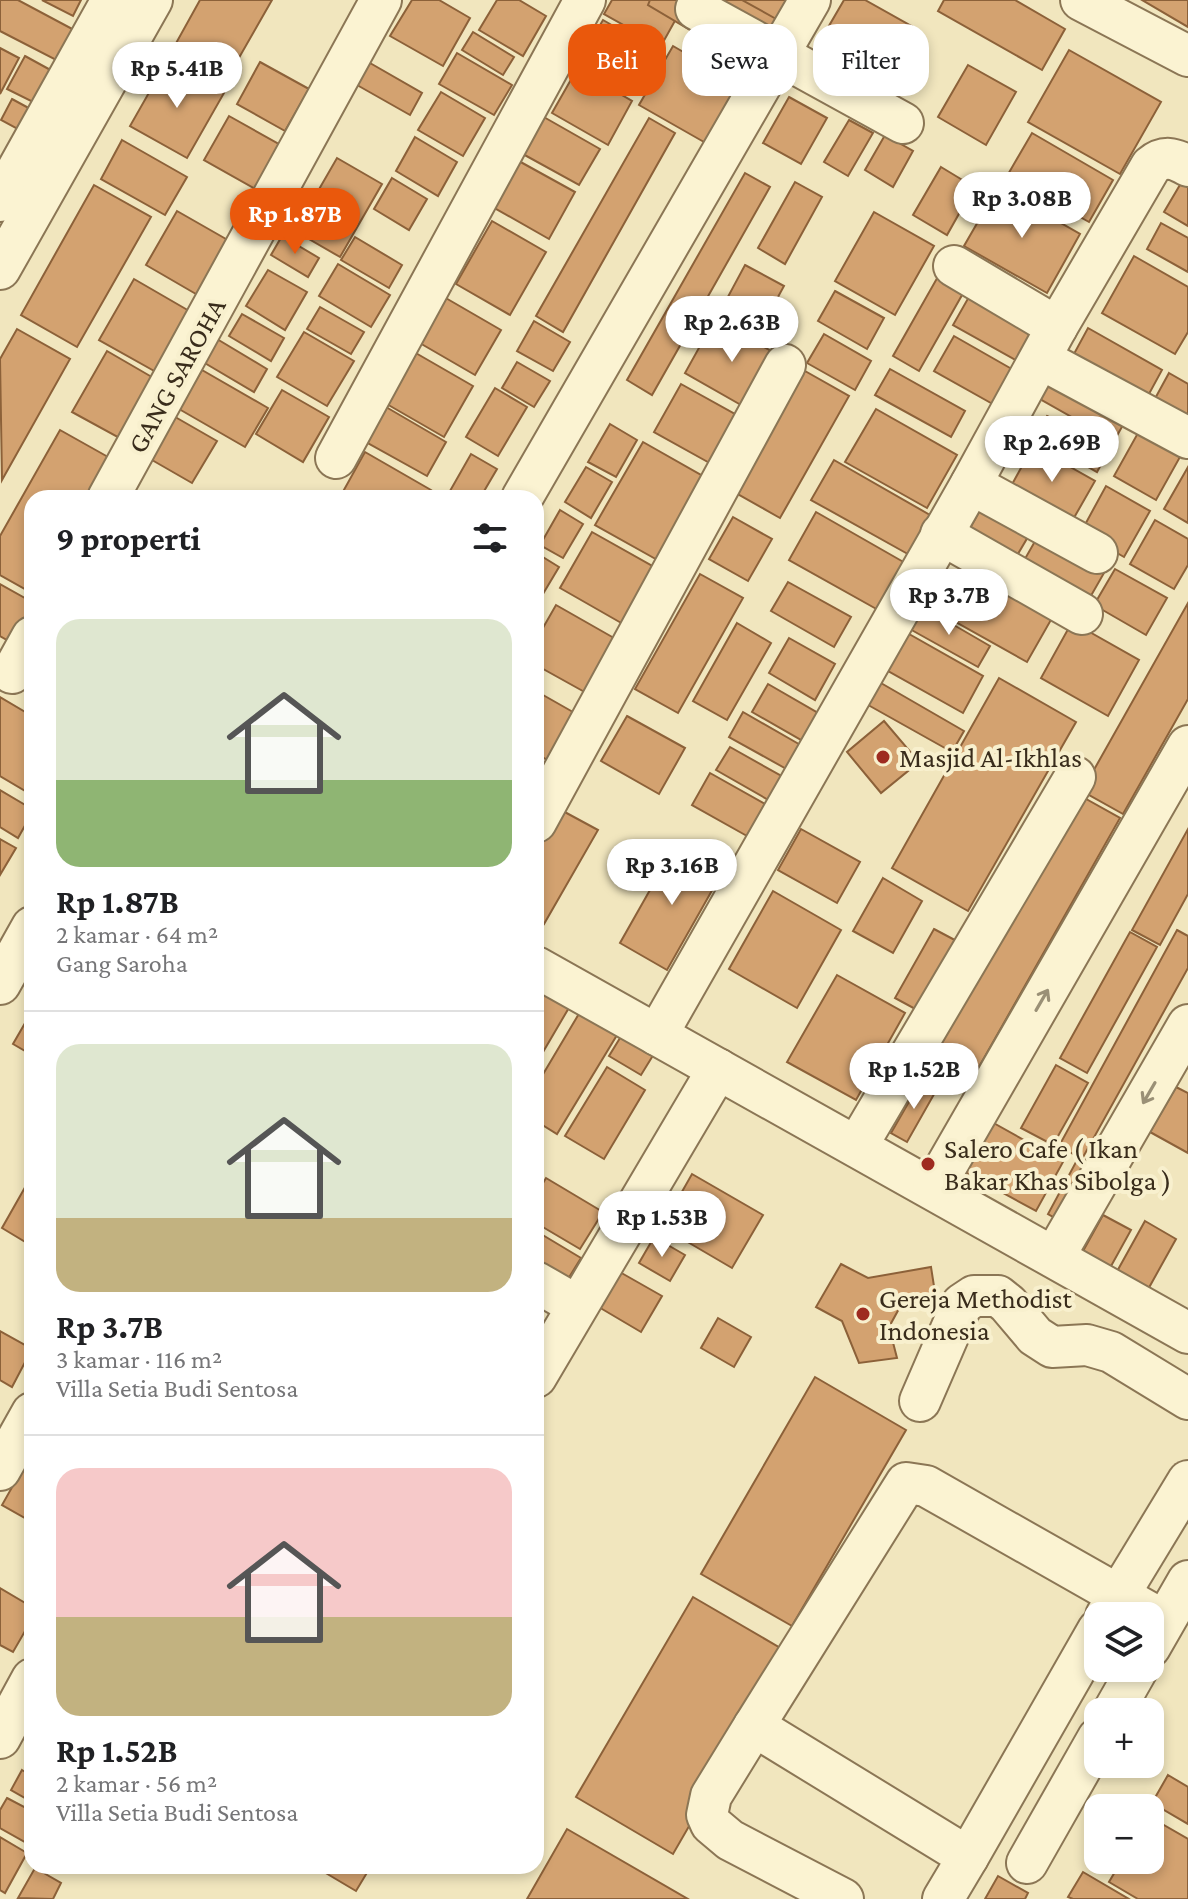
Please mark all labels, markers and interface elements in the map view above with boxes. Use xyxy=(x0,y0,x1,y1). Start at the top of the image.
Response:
chip: Beli xyxy=(568,24,666,96)
chip: Sewa xyxy=(682,24,797,96)
chip: Filter xyxy=(813,24,929,96)
pin: Rp 5.41B xyxy=(94,42,260,110)
text: Rp 5.41B xyxy=(130,53,224,82)
pin: Rp 3.08B xyxy=(939,172,1105,240)
text: Rp 3.08B xyxy=(972,183,1072,212)
pin: Rp 1.87B xyxy=(212,188,378,256)
text: Rp 1.87B xyxy=(248,199,342,228)
street label: GANG SAROHA xyxy=(121,292,232,458)
pin: Rp 2.63B xyxy=(649,296,815,364)
text: Rp 2.63B xyxy=(683,307,781,336)
pin: Rp 2.69B xyxy=(969,416,1135,484)
text: Rp 2.69B xyxy=(1003,427,1101,456)
icon: filters xyxy=(468,516,512,560)
text: 9 properti xyxy=(56,520,201,557)
pin: Rp 3.7B xyxy=(875,569,1023,637)
text: Rp 3.7B xyxy=(908,580,990,609)
icon: home xyxy=(212,671,356,815)
place label: Masjid Al-Ikhlas xyxy=(899,742,1082,773)
marker: Masjid Al-Ikhlas xyxy=(874,748,892,766)
pin: Rp 3.16B xyxy=(589,839,755,907)
text: Rp 3.16B xyxy=(625,850,719,879)
text: Rp 1.87B xyxy=(56,883,179,920)
text: 2 kamar · 64 m² xyxy=(56,920,218,949)
text: Gang Saroha xyxy=(56,949,188,978)
one-way arrow xyxy=(1034,989,1050,1012)
pin: Rp 1.52B xyxy=(831,1043,997,1111)
text: Rp 1.52B xyxy=(867,1054,961,1083)
one-way arrow xyxy=(1141,1081,1157,1104)
icon: home xyxy=(212,1096,356,1240)
place label: Salero Cafe ( Ikan Bakar Khas Sibolga ) xyxy=(944,1133,1172,1197)
marker: Salero Cafe ( Ikan Bakar Khas Sibolga ) xyxy=(919,1155,937,1173)
pin: Rp 1.53B xyxy=(579,1191,745,1259)
text: Rp 1.53B xyxy=(616,1202,708,1231)
place label: Gereja Methodist Indonesia xyxy=(879,1283,1073,1346)
marker: Gereja Methodist Indonesia xyxy=(854,1305,872,1323)
text: Rp 3.7B xyxy=(56,1308,163,1345)
text: 3 kamar · 116 m² xyxy=(56,1345,222,1374)
text: Villa Setia Budi Sentosa xyxy=(56,1374,298,1403)
icon: home xyxy=(212,1520,356,1664)
map controls xyxy=(1084,1602,1164,1874)
button: layers xyxy=(1084,1602,1164,1682)
button: + xyxy=(1084,1698,1164,1778)
text: Rp 1.52B xyxy=(56,1732,178,1769)
text: 2 kamar · 56 m² xyxy=(56,1769,217,1798)
button: − xyxy=(1084,1794,1164,1874)
text: Villa Setia Budi Sentosa xyxy=(56,1798,298,1827)

